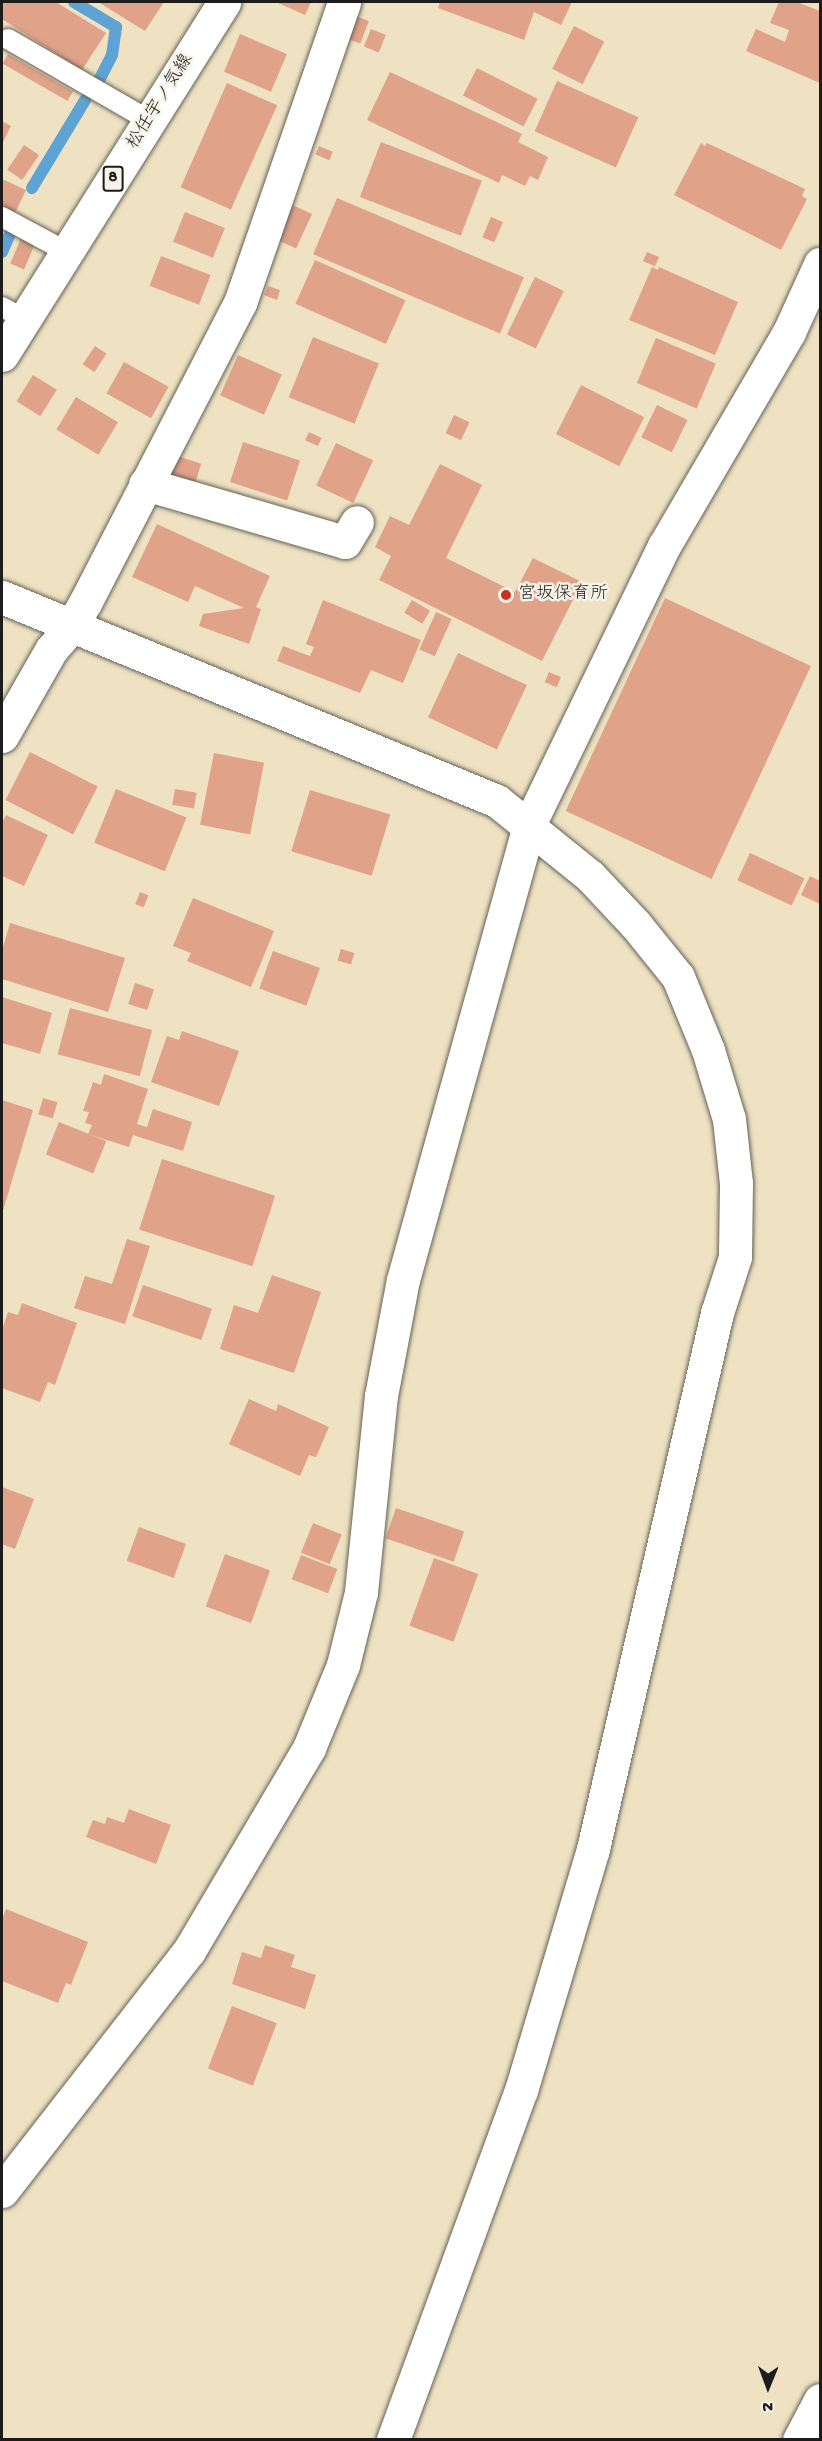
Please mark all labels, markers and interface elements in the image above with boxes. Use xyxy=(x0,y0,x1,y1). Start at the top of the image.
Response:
street label: 松任宇ノ気線 xyxy=(123,50,199,154)
road number: 8 xyxy=(102,166,124,192)
place label: 宮坂保育所 xyxy=(518,584,608,606)
marker: 宮坂保育所 xyxy=(499,588,513,602)
north arrow xyxy=(738,2357,798,2417)
text: N xyxy=(762,2396,773,2415)

